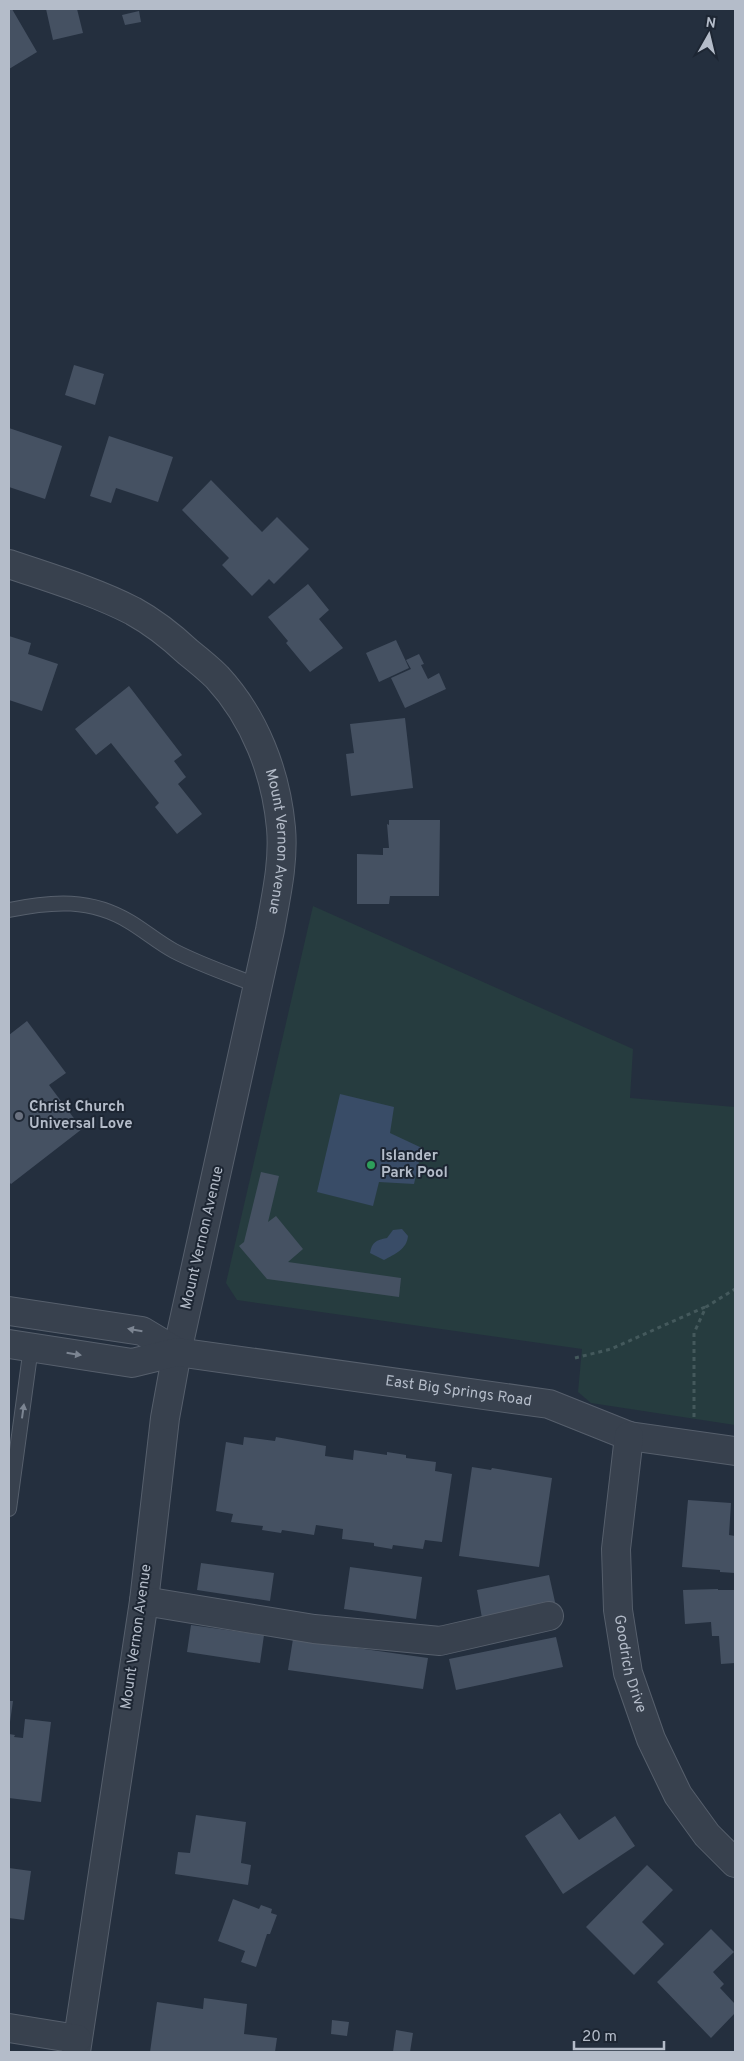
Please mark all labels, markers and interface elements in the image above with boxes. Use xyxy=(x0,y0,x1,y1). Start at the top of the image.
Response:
north arrow xyxy=(684,10,734,60)
text: N xyxy=(704,14,717,33)
street label: Mount Vernon Avenue xyxy=(260,767,291,916)
place label: Christ Church Universal Love xyxy=(29,1098,133,1134)
marker: Christ Church Universal Love xyxy=(13,1110,25,1122)
place label: Islander Park Pool xyxy=(381,1147,448,1183)
marker: Islander Park Pool xyxy=(365,1159,377,1171)
street label: Mount Vernon Avenue xyxy=(177,1164,229,1312)
one-way arrow xyxy=(126,1325,142,1333)
one-way arrow xyxy=(67,1350,83,1358)
street label: East Big Springs Road xyxy=(384,1372,533,1411)
one-way arrow xyxy=(19,1403,27,1419)
street label: Mount Vernon Avenue xyxy=(117,1563,157,1711)
street label: Goodrich Drive xyxy=(609,1613,651,1716)
scale bar xyxy=(574,2018,664,2050)
text: 20 m xyxy=(582,2028,617,2047)

